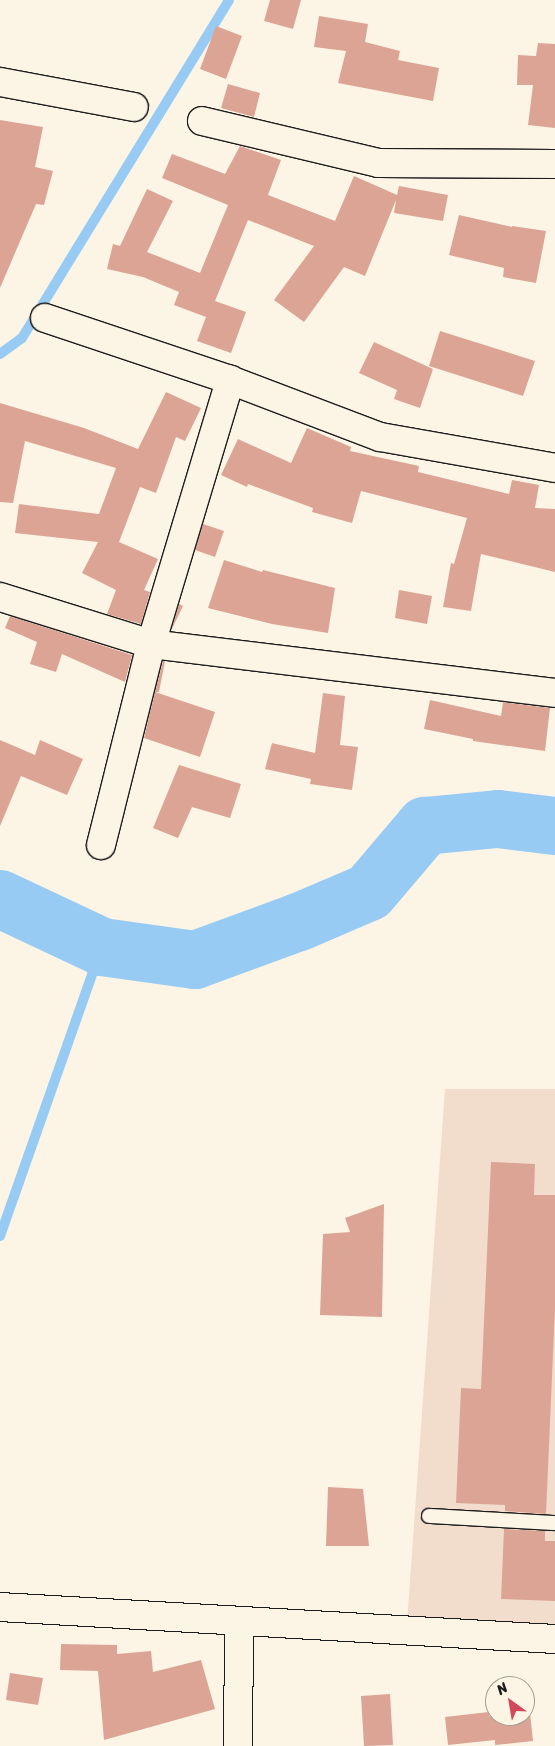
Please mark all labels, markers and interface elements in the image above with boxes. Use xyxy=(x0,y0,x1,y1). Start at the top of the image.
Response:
north arrow xyxy=(485,1676,535,1726)
text: N xyxy=(492,1676,513,1702)

